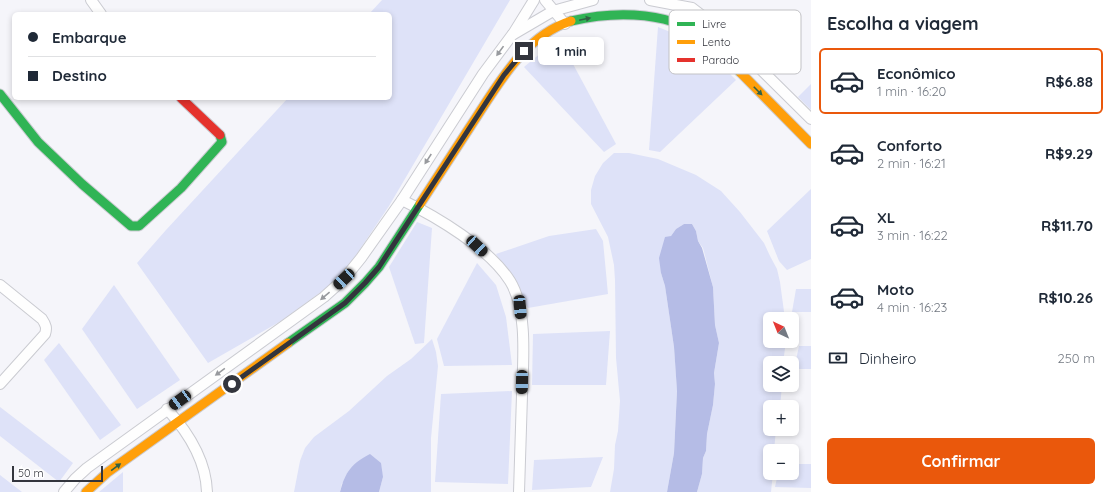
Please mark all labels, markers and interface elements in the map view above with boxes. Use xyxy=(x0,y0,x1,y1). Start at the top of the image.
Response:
legend xyxy=(669,10,801,74)
text: Escolha a viagem xyxy=(827,12,979,35)
one-way arrow xyxy=(579,16,592,22)
text: Livre xyxy=(702,17,726,31)
text: Embarque xyxy=(52,28,127,47)
text: Lento xyxy=(702,35,731,49)
callout: 1 min xyxy=(538,37,604,65)
route end xyxy=(515,42,533,60)
text: 1 min xyxy=(555,43,587,59)
one-way arrow xyxy=(497,46,505,56)
text: Parado xyxy=(702,53,740,67)
icon: car xyxy=(829,63,865,99)
text: Econômico xyxy=(877,64,956,83)
text: Destino xyxy=(52,66,107,85)
text: R$6.88 xyxy=(1045,72,1093,91)
text: 1 min · 16:20 xyxy=(877,83,946,99)
one-way arrow xyxy=(753,86,763,96)
icon: car xyxy=(829,135,865,171)
text: Conforto xyxy=(877,136,942,155)
text: R$9.29 xyxy=(1045,144,1093,163)
one-way arrow xyxy=(425,153,432,165)
text: 2 min · 16:21 xyxy=(877,155,946,171)
icon: car xyxy=(829,207,865,243)
text: XL xyxy=(877,208,895,227)
text: R$11.70 xyxy=(1041,216,1093,235)
text: 3 min · 16:22 xyxy=(877,227,948,243)
car xyxy=(464,233,490,259)
car xyxy=(331,266,357,292)
icon: car xyxy=(829,279,865,315)
text: Moto xyxy=(877,280,914,299)
text: R$10.26 xyxy=(1038,288,1093,307)
one-way arrow xyxy=(320,291,330,300)
car xyxy=(513,295,527,319)
text: 4 min · 16:23 xyxy=(877,299,947,315)
north arrow xyxy=(763,312,799,348)
map controls xyxy=(763,312,799,480)
icon: cash xyxy=(827,347,849,369)
text: Dinheiro xyxy=(859,349,916,368)
text: 250 m xyxy=(1058,350,1095,366)
button: layers xyxy=(763,356,799,392)
one-way arrow xyxy=(214,368,225,376)
car xyxy=(516,370,528,394)
route start xyxy=(223,375,241,393)
car xyxy=(167,388,193,412)
button: + xyxy=(763,400,799,436)
button: Confirmar xyxy=(827,438,1095,484)
button: − xyxy=(763,444,799,480)
one-way arrow xyxy=(110,463,121,471)
scale bar xyxy=(12,464,103,483)
text: 50 m xyxy=(18,466,44,480)

